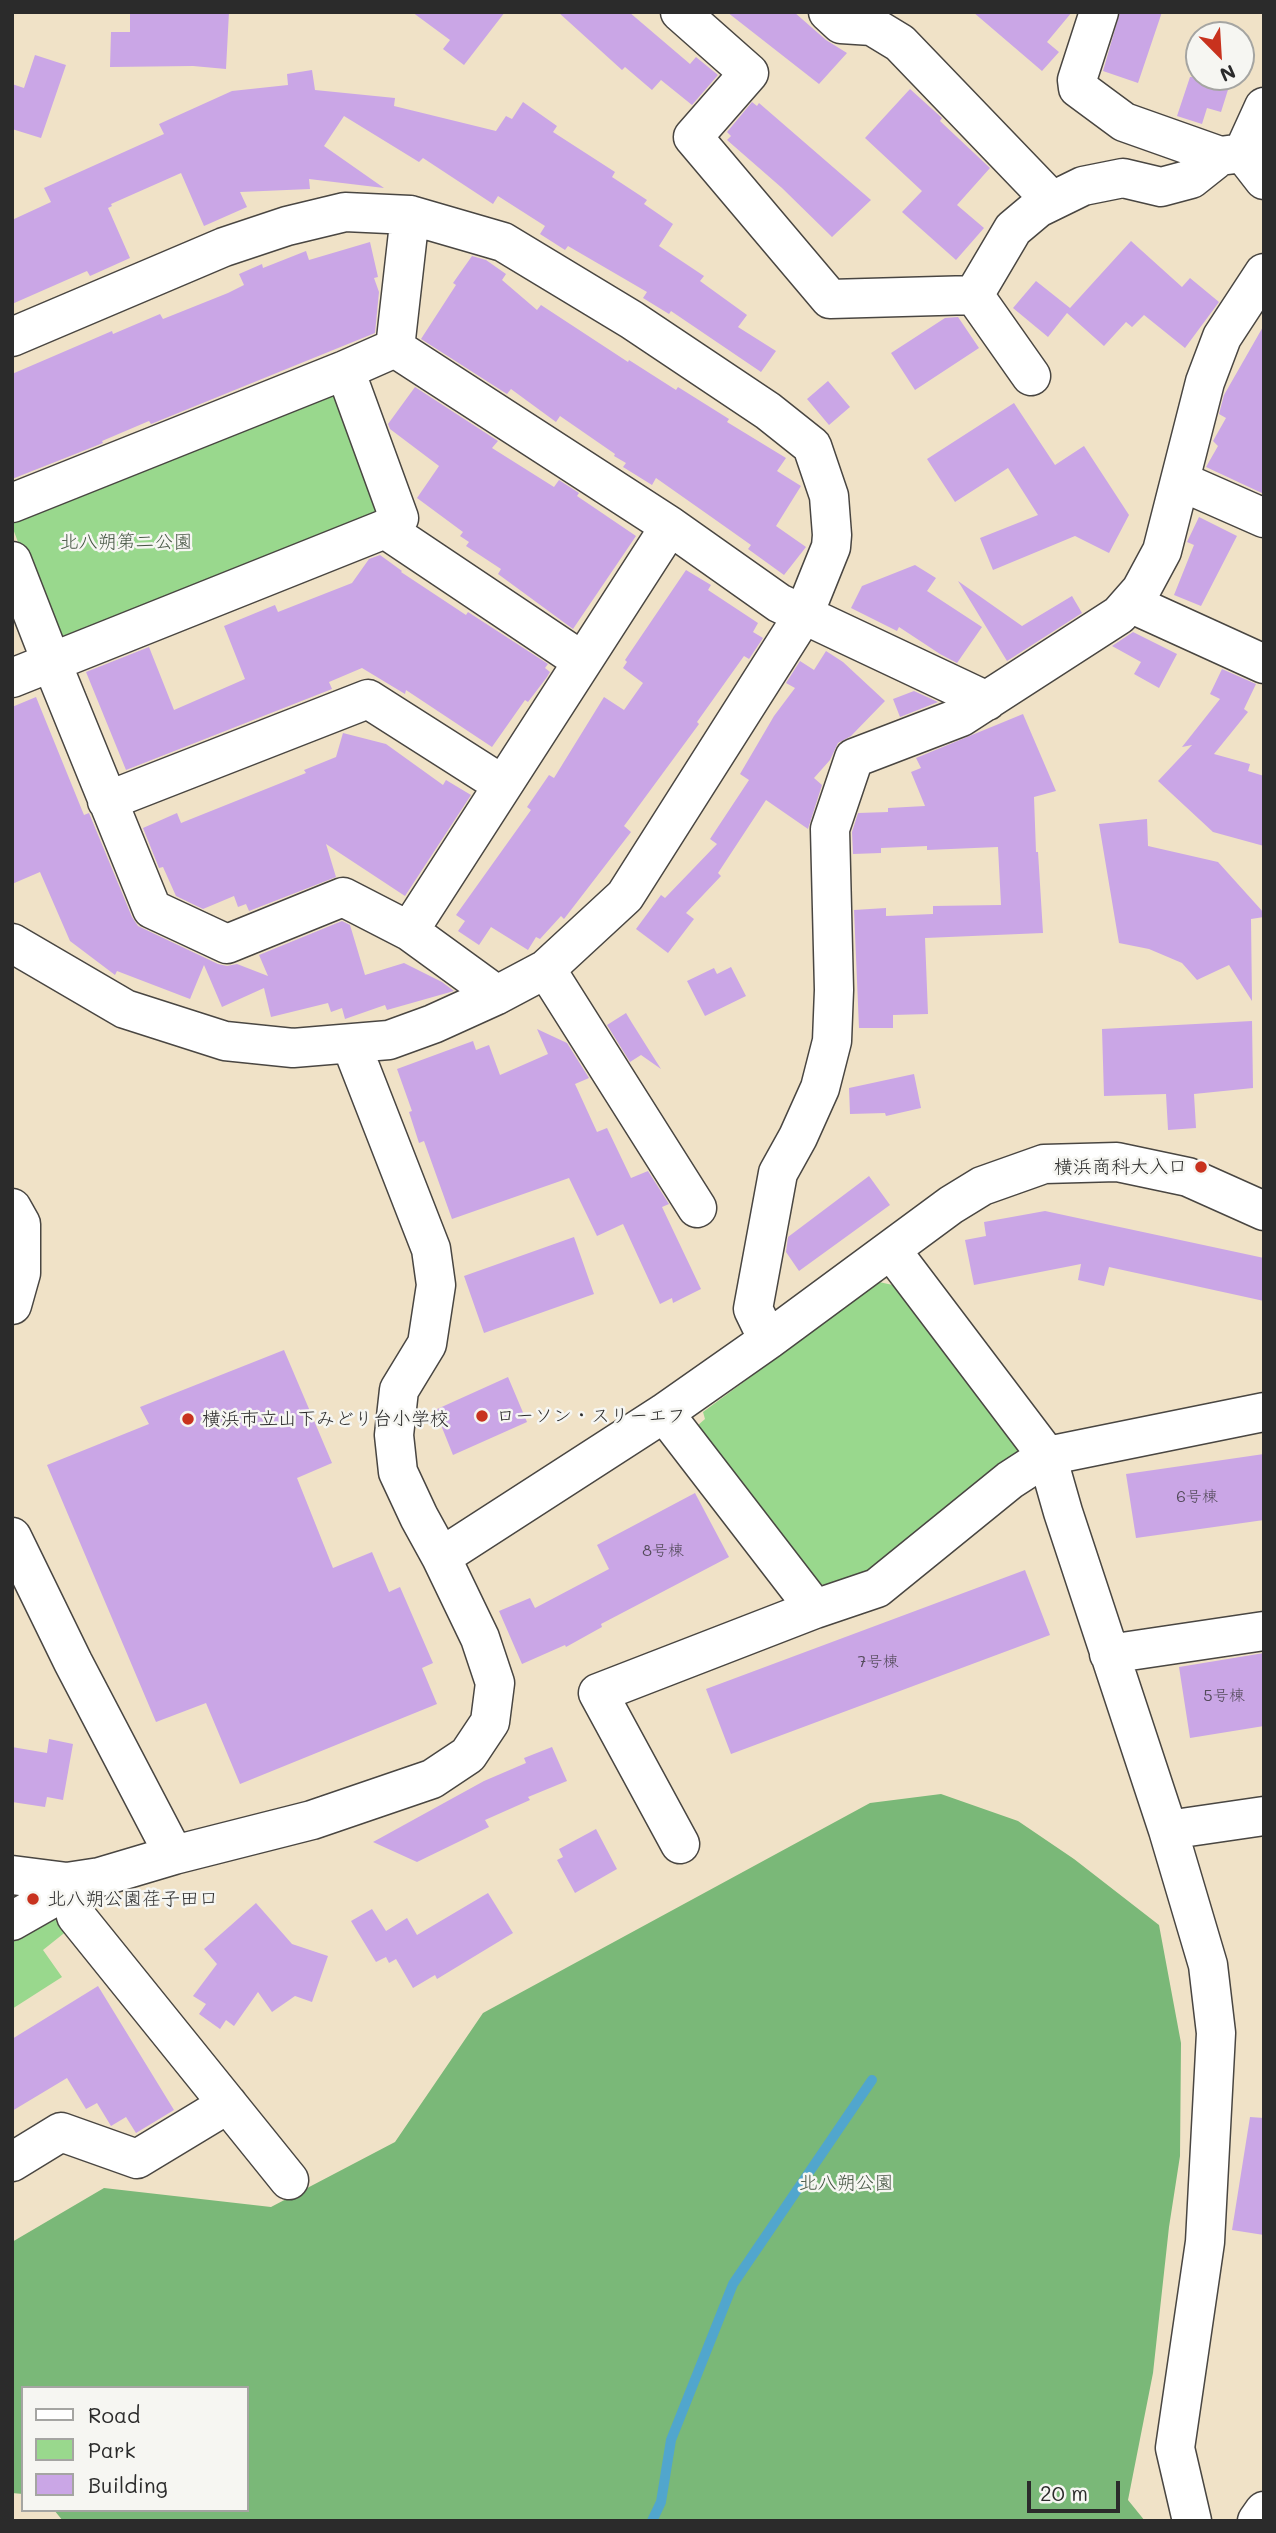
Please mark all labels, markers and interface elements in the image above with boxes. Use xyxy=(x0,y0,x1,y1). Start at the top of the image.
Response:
north arrow xyxy=(1185,21,1255,91)
text: N xyxy=(1216,59,1240,88)
park label: 北八朔第二公園 xyxy=(60,531,192,553)
place label: 横浜商科大入口 xyxy=(1054,1156,1187,1178)
marker: 横浜商科大入口 xyxy=(1193,1159,1209,1175)
place label: ローソン・スリーエフ xyxy=(496,1405,686,1427)
place label: 横浜市立山下みどり台小学校 xyxy=(202,1408,449,1430)
marker: ローソン・スリーエフ xyxy=(474,1408,490,1424)
marker: 横浜市立山下みどり台小学校 xyxy=(180,1411,196,1427)
house number: 6号棟 xyxy=(1176,1487,1218,1507)
house number: 8号棟 xyxy=(642,1541,684,1561)
house number: 7号棟 xyxy=(858,1652,898,1672)
house number: 5号棟 xyxy=(1203,1686,1245,1706)
place label: 北八朔公園荏子田口 xyxy=(47,1888,218,1910)
marker: 北八朔公園荏子田口 xyxy=(25,1891,41,1907)
park label: 北八朔公園 xyxy=(799,2172,893,2194)
legend xyxy=(21,2386,248,2512)
text: Road xyxy=(88,2401,140,2428)
text: Park xyxy=(88,2436,136,2463)
scale bar xyxy=(1031,2466,1124,2510)
text: Building xyxy=(88,2471,168,2498)
text: 20 m xyxy=(1040,2479,1088,2506)

